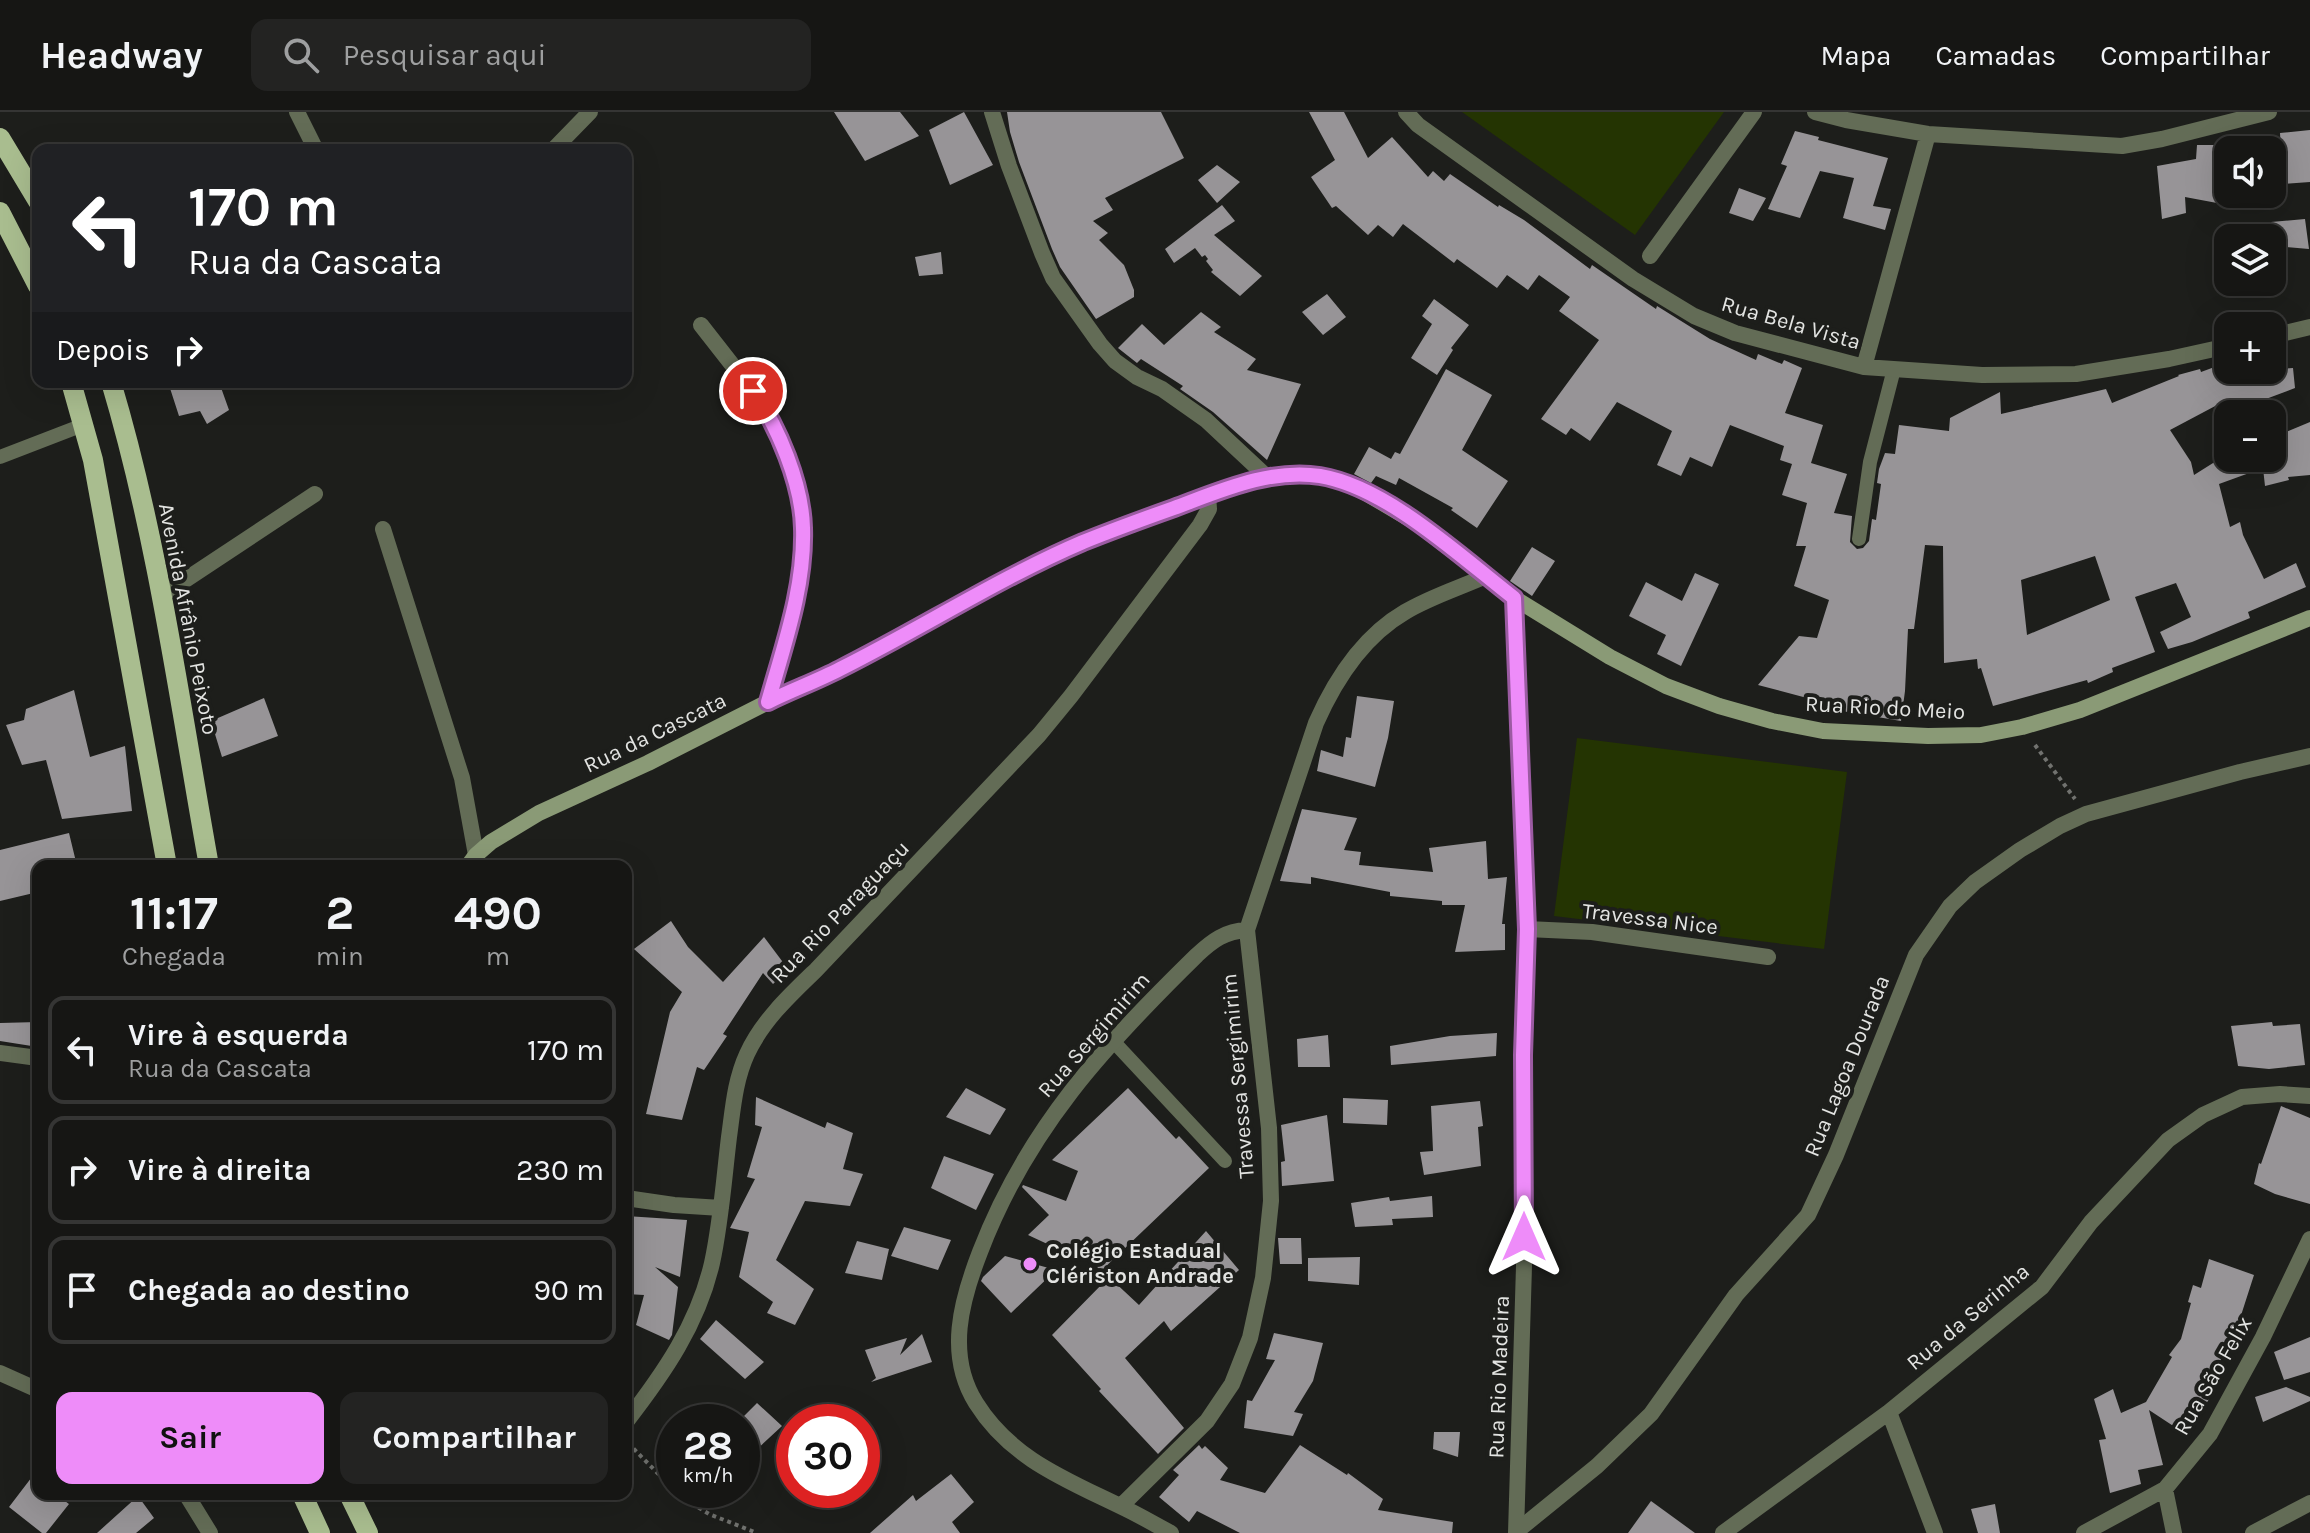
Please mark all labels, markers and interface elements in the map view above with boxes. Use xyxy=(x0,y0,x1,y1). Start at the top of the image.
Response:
search box xyxy=(251,19,811,91)
text: Headway xyxy=(40,33,203,78)
icon: search xyxy=(279,33,323,77)
text: Pesquisar aqui xyxy=(343,37,547,73)
text: Mapa xyxy=(1820,39,1891,72)
text: Camadas xyxy=(1935,39,2056,72)
text: Compartilhar xyxy=(2100,39,2270,72)
map controls xyxy=(2214,136,2286,472)
button: sound xyxy=(2214,136,2286,208)
text: 170 m xyxy=(188,174,339,239)
icon: left xyxy=(56,176,160,280)
button: layers xyxy=(2214,224,2286,296)
text: Rua da Cascata xyxy=(188,241,442,283)
street label: Rua Bela Vista xyxy=(1718,291,1864,355)
button: + xyxy=(2214,312,2286,384)
icon: right xyxy=(166,328,210,372)
text: Depois xyxy=(56,332,150,368)
pin xyxy=(719,357,787,425)
icon: arrive xyxy=(731,369,775,413)
button: − xyxy=(2214,400,2286,472)
street label: Avenida Afrânio Peixoto xyxy=(153,501,223,737)
street label: Rua da Cascata xyxy=(579,687,731,779)
street label: Rua Rio do Meio xyxy=(1804,691,1966,725)
street label: Rua Rio Paraguaçu xyxy=(765,835,915,989)
text: 11:17 xyxy=(130,885,218,941)
text: 2 xyxy=(325,885,354,941)
text: 490 xyxy=(454,885,542,941)
street label: Travessa Nice xyxy=(1581,898,1719,940)
text: Chegada xyxy=(122,941,226,972)
text: min xyxy=(316,941,364,972)
text: m xyxy=(486,941,510,972)
street label: Rua Sergimirim xyxy=(1033,967,1155,1103)
street label: Rua Lagoa Dourada xyxy=(1799,971,1895,1161)
street label: Travessa Sergimirim xyxy=(1216,972,1260,1180)
text: Vire à esquerda xyxy=(128,1017,349,1053)
icon: left xyxy=(60,1028,104,1072)
text: 170 m xyxy=(527,1032,604,1068)
text: Rua da Cascata xyxy=(128,1053,312,1084)
icon: right xyxy=(60,1148,104,1192)
text: Vire à direita xyxy=(128,1152,311,1188)
text: 230 m xyxy=(516,1152,604,1188)
position arrow xyxy=(1482,1195,1566,1279)
place label: Colégio Estadual Clériston Andrade xyxy=(1046,1238,1234,1289)
marker: Colégio Estadual Clériston Andrade xyxy=(1021,1255,1039,1273)
street label: Rua da Serinha xyxy=(1901,1258,2035,1376)
icon: arrive xyxy=(60,1268,104,1312)
text: Chegada ao destino xyxy=(128,1272,410,1308)
text: 90 m xyxy=(534,1272,604,1308)
street label: Rua Rio Madeira xyxy=(1483,1295,1515,1459)
street label: Rua São Felix xyxy=(2168,1312,2258,1440)
button: Sair xyxy=(56,1392,324,1484)
button: Compartilhar xyxy=(340,1392,608,1484)
speed limit sign: 30 xyxy=(776,1404,880,1508)
text: 28 xyxy=(683,1422,733,1469)
text: km/h xyxy=(683,1464,733,1487)

